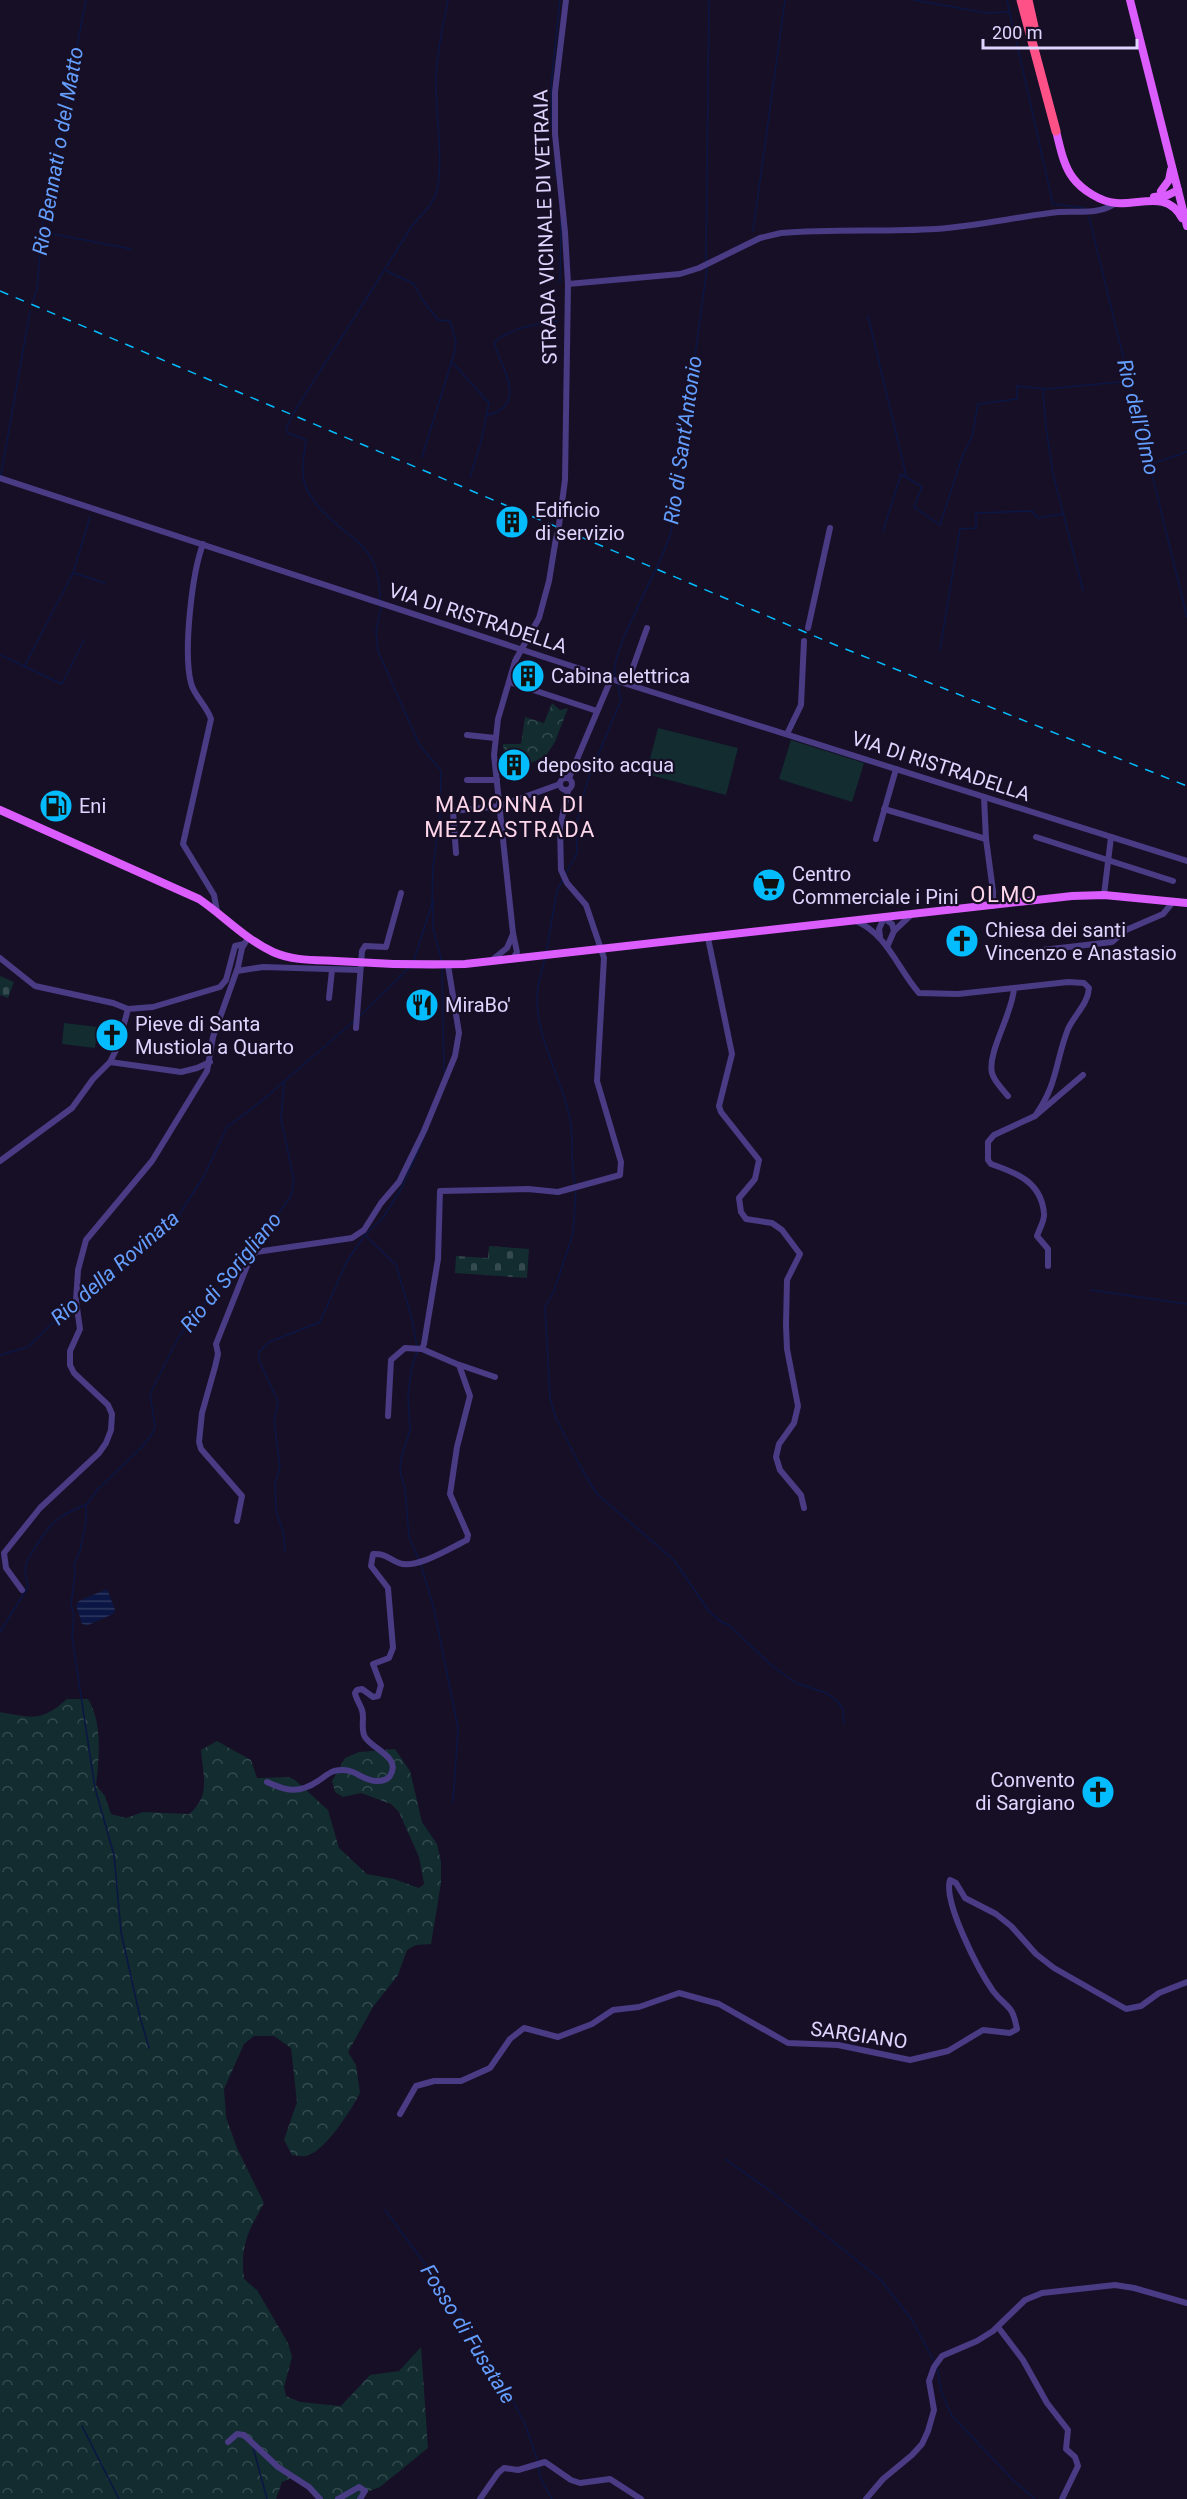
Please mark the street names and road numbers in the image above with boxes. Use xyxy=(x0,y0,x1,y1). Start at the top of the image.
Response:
street label: STRADA VICINALE DI VETRAIA xyxy=(528,89,562,365)
street label: VIA DI RISTRADELLA xyxy=(386,578,570,658)
street label: VIA DI RISTRADELLA xyxy=(849,726,1033,806)
street label: SARGIANO xyxy=(809,2016,909,2054)

